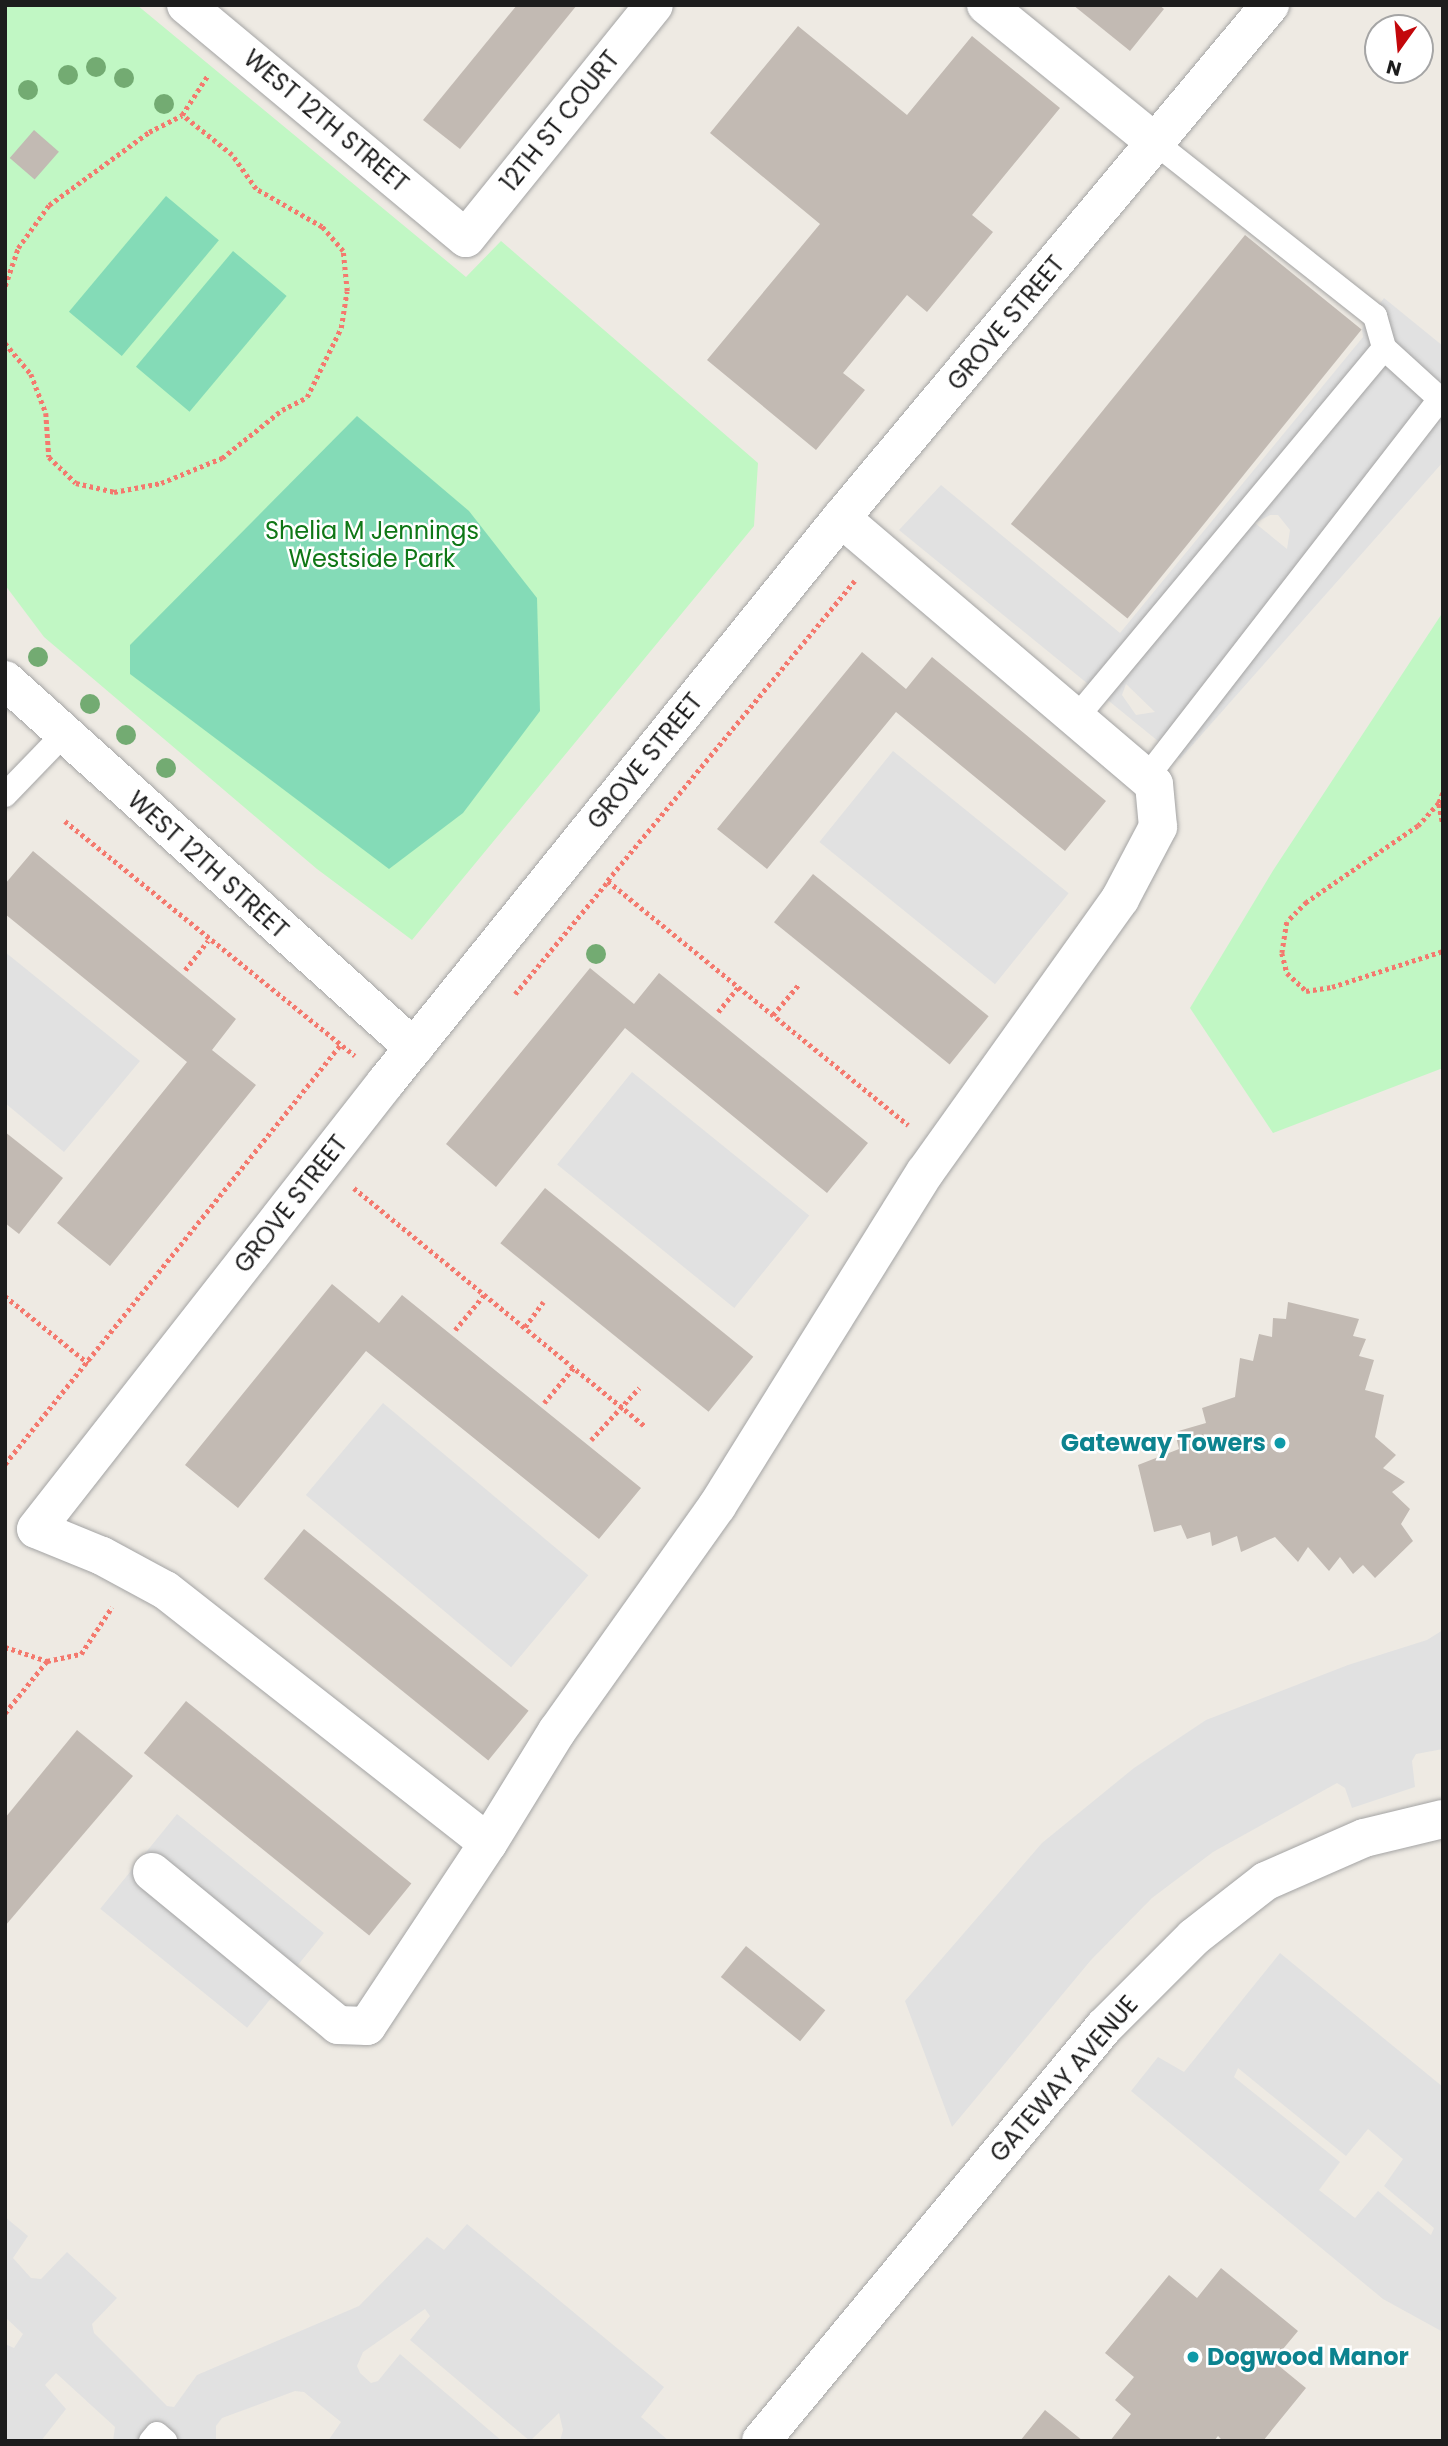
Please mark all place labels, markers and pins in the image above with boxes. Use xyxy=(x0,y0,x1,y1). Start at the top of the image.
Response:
place label: Gateway Towers xyxy=(1061,1429,1266,1457)
marker: Gateway Towers xyxy=(1272,1435,1288,1451)
place label: Dogwood Manor xyxy=(1207,2343,1409,2371)
marker: Dogwood Manor xyxy=(1185,2349,1201,2365)

